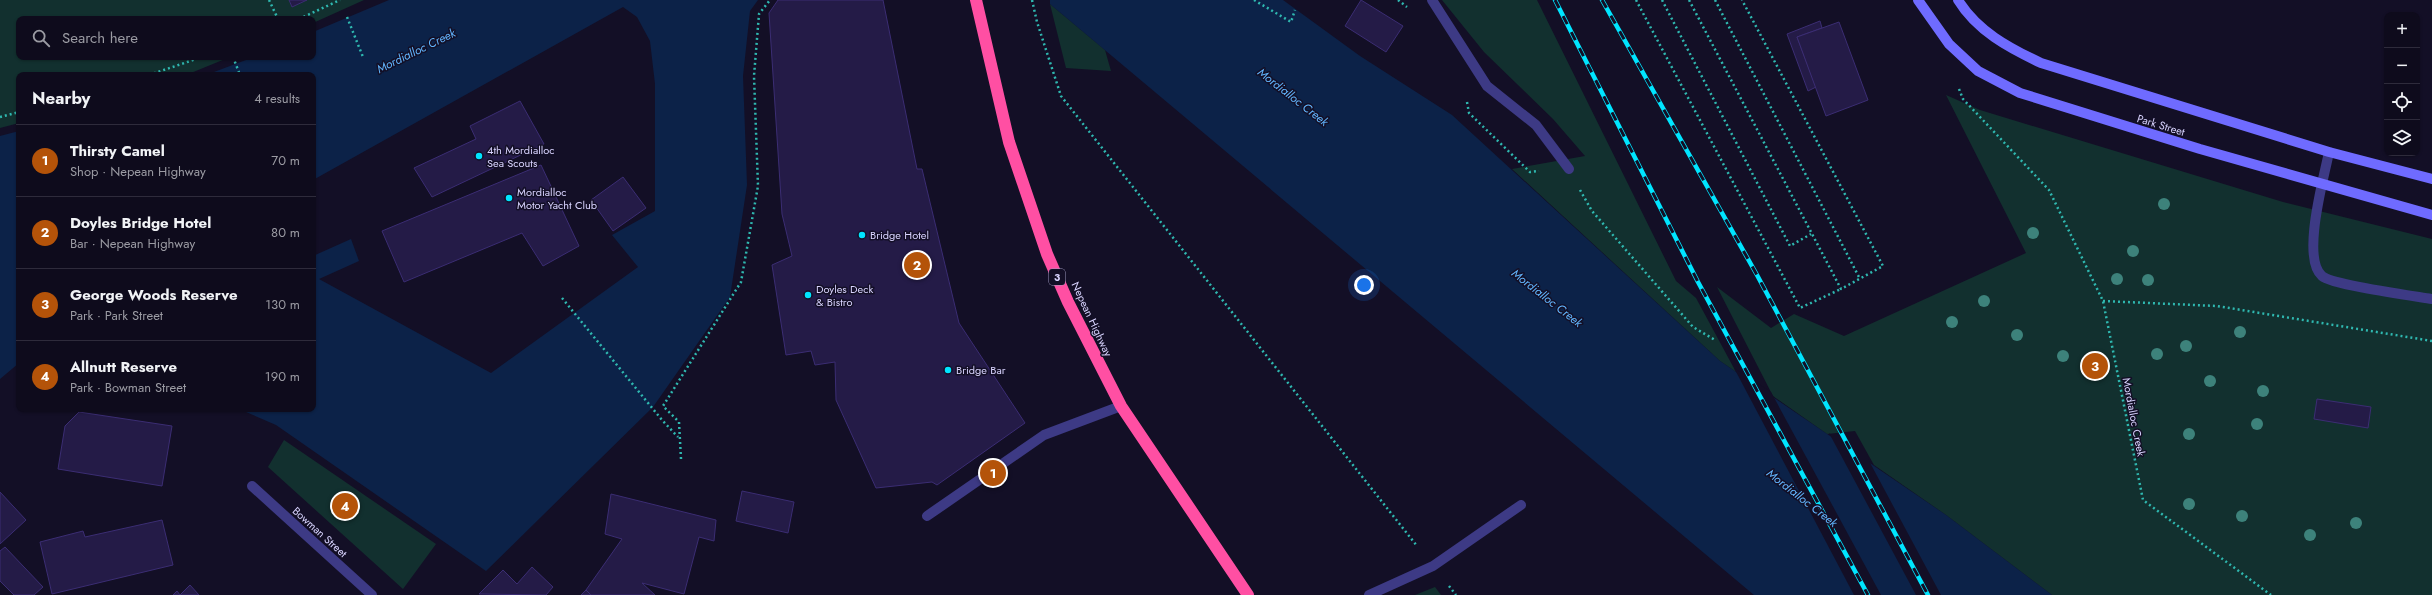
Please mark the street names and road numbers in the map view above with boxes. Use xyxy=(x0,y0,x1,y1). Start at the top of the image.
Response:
street label: Park Street xyxy=(2135,110,2187,140)
road number: 3 xyxy=(1049,269,1065,285)
street label: Nepean Highway xyxy=(1068,279,1116,359)
street label: Mordialloc Creek xyxy=(2119,376,2150,458)
street label: Bowman Street xyxy=(289,503,351,561)

